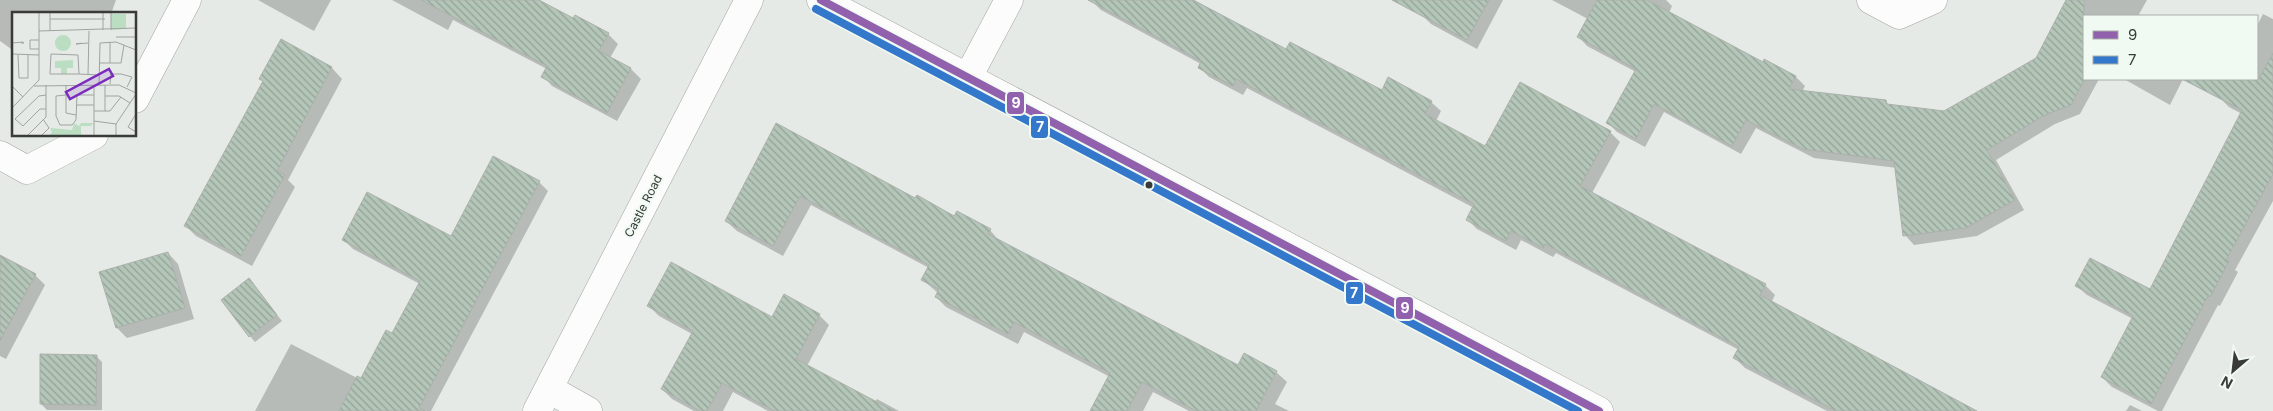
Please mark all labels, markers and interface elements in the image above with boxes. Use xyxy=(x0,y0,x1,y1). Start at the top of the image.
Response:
inset map xyxy=(12,12,136,136)
legend xyxy=(2083,15,2258,80)
text: 9 xyxy=(2128,25,2137,44)
text: 7 xyxy=(2128,50,2137,69)
line badge: 9 xyxy=(1006,91,1025,115)
text: 9 xyxy=(1011,94,1021,111)
line badge: 7 xyxy=(1030,115,1049,139)
text: 7 xyxy=(1036,118,1044,135)
street label: Castle Road xyxy=(621,172,665,240)
unlabelled marker xyxy=(1144,180,1154,190)
line badge: 7 xyxy=(1345,281,1364,305)
text: 7 xyxy=(1350,284,1358,301)
line badge: 9 xyxy=(1395,296,1414,320)
text: 9 xyxy=(1400,299,1410,316)
north arrow xyxy=(2208,346,2258,396)
text: N xyxy=(2218,373,2235,393)

